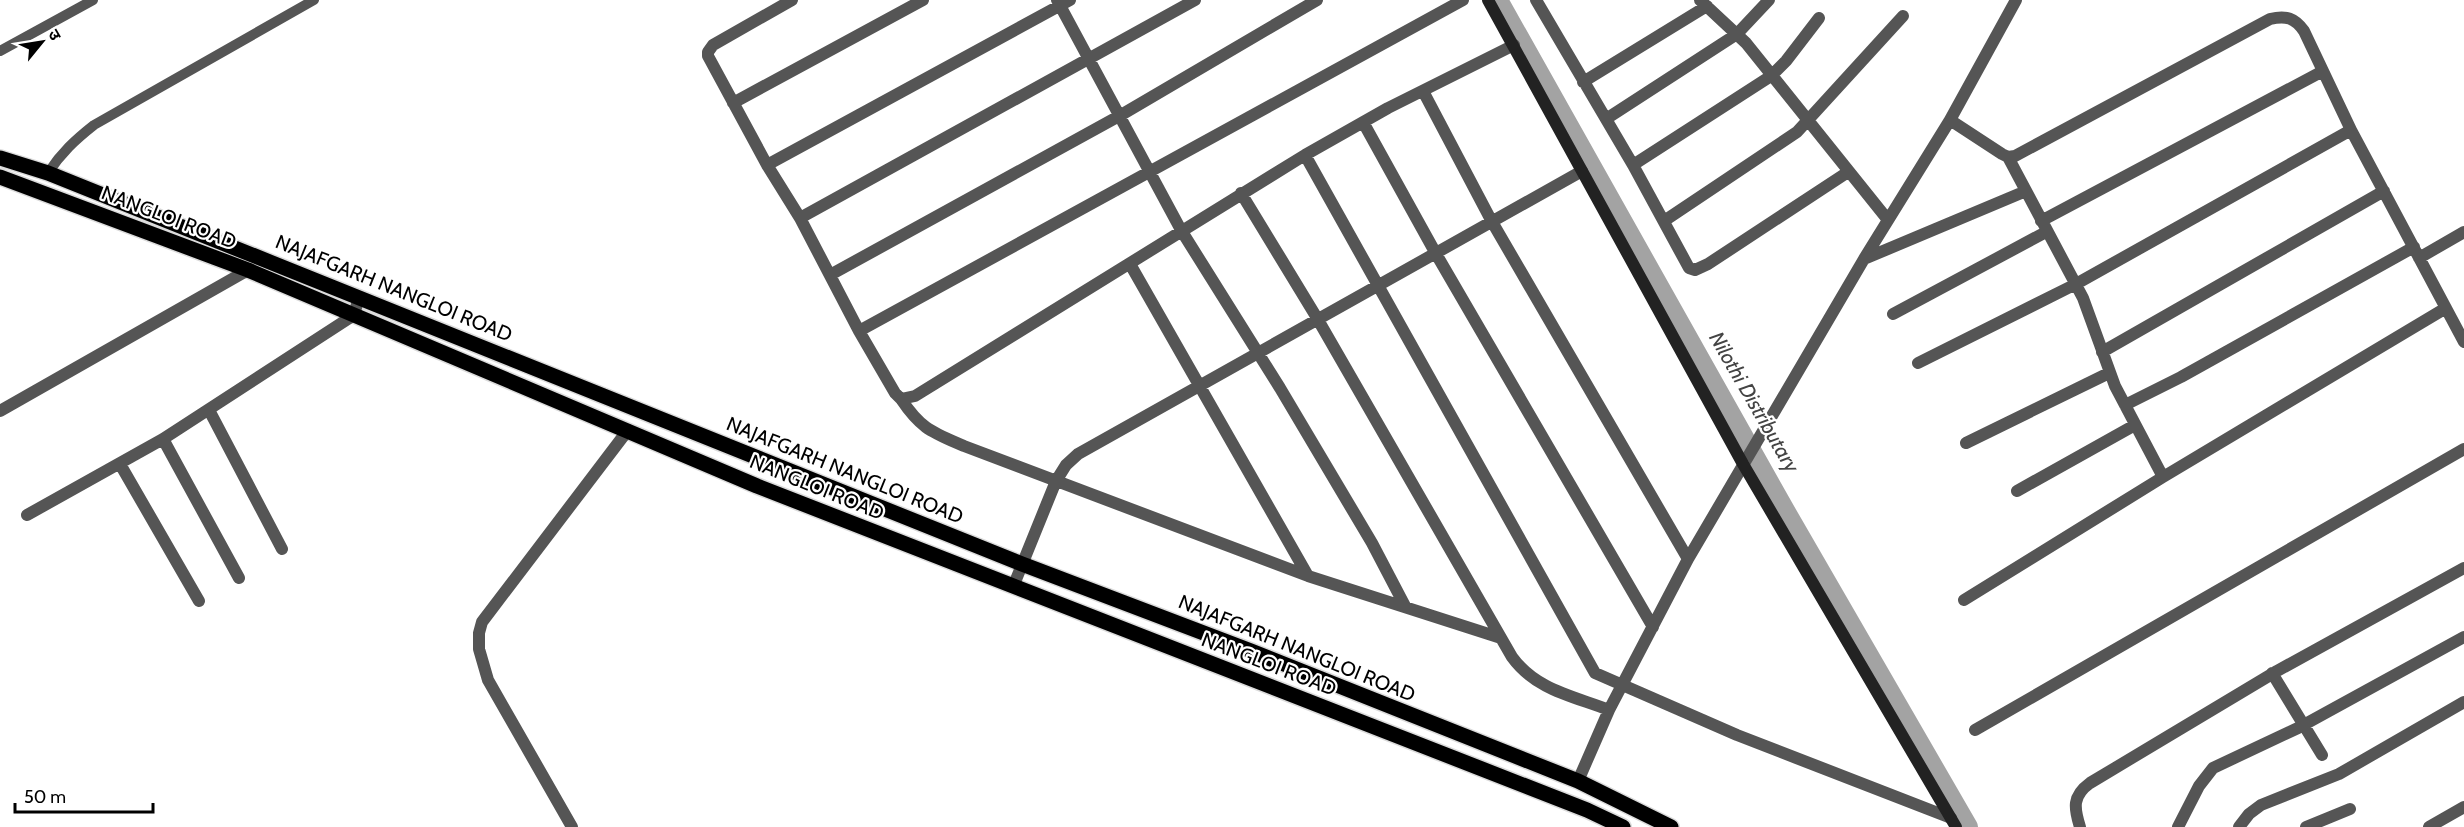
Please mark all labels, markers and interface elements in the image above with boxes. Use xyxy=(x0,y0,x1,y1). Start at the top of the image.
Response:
north arrow xyxy=(12,12,72,72)
text: उ xyxy=(44,26,65,44)
street label: NANGLOI ROAD xyxy=(98,180,240,254)
street label: NAJAFGARH NANGLOI ROAD xyxy=(272,229,516,347)
water label: Nilothi Distributary xyxy=(1704,327,1806,478)
street label: NAJAFGARH NANGLOI ROAD xyxy=(723,411,967,529)
street label: NANGLOI ROAD xyxy=(746,449,888,525)
street label: NAJAFGARH NANGLOI ROAD xyxy=(1175,589,1419,707)
street label: NANGLOI ROAD xyxy=(1198,627,1340,701)
scale bar xyxy=(15,776,153,814)
text: 50 m xyxy=(24,786,66,808)

